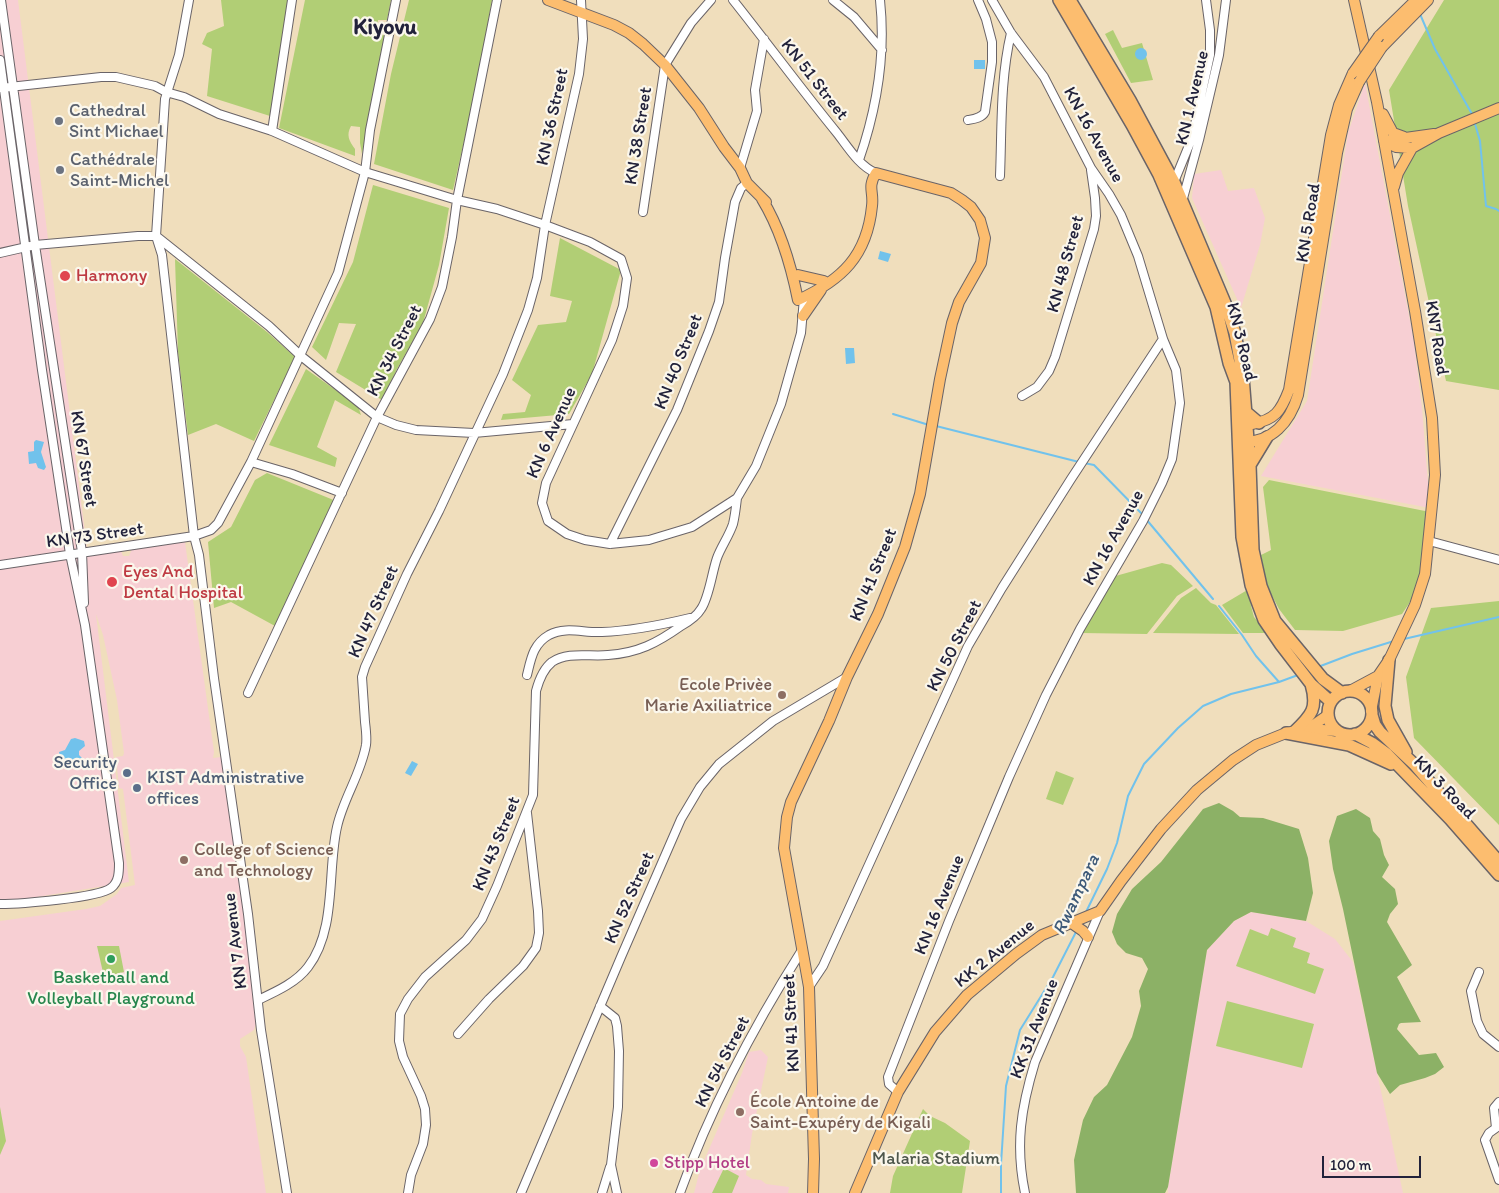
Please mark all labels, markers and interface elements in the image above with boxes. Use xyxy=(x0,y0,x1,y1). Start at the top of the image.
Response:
district label: Kiyovu xyxy=(353,15,417,41)
street label: KN 51 Street xyxy=(776,35,852,125)
street label: KN 1 Avenue xyxy=(1172,49,1214,147)
street label: KN 36 Street xyxy=(532,67,574,167)
street label: KN 16 Avenue xyxy=(1058,83,1128,187)
street label: KN 38 Street xyxy=(621,85,657,187)
place label: Cathedral Sint Michael xyxy=(69,100,164,142)
marker: Cathedral Sint Michael xyxy=(53,115,65,127)
place label: Cathédrale Saint-Michel xyxy=(70,149,169,192)
marker: Cathédrale Saint-Michel xyxy=(54,164,66,176)
street label: KN 5 Road xyxy=(1292,182,1326,264)
street label: KN 48 Street xyxy=(1043,213,1089,315)
place label: Harmony xyxy=(76,265,147,287)
marker: Harmony xyxy=(58,269,72,283)
street label: KN7 Road xyxy=(1419,299,1453,377)
street label: KN 3 Road xyxy=(1221,300,1261,384)
street label: KN 34 Street xyxy=(363,302,427,400)
street label: KN 40 Street xyxy=(650,311,708,413)
street label: KN 6 Avenue xyxy=(522,384,582,482)
street label: KN 67 Street xyxy=(65,409,101,509)
street label: KN 16 Avenue xyxy=(1079,486,1149,590)
street label: KN 73 Street xyxy=(45,518,145,554)
street label: KN 41 Street xyxy=(846,525,902,625)
place label: Eyes And Dental Hospital xyxy=(123,561,243,604)
street label: KN 47 Street xyxy=(344,562,404,662)
marker: Eyes And Dental Hospital xyxy=(105,575,119,589)
street label: KN 50 Street xyxy=(923,597,987,695)
place label: Ecole Privèe Marie Axiliatrice xyxy=(645,674,772,716)
marker: Ecole Privèe Marie Axiliatrice xyxy=(776,689,788,701)
place label: Security Office xyxy=(53,752,117,794)
street label: KN 3 Road xyxy=(1408,752,1480,824)
marker: Security Office xyxy=(121,767,133,779)
place label: KIST Administrative offices xyxy=(147,767,304,810)
marker: KIST Administrative offices xyxy=(131,782,143,794)
street label: KN 43 Street xyxy=(468,794,526,894)
place label: College of Science and Technology xyxy=(194,839,334,882)
street label: KN 52 Street xyxy=(600,849,660,947)
water label: Rwampara xyxy=(1048,851,1106,939)
street label: KN 16 Avenue xyxy=(910,852,970,958)
marker: College of Science and Technology xyxy=(178,854,190,866)
street label: KN 7 Avenue xyxy=(219,892,253,990)
street label: KK 2 Avenue xyxy=(951,915,1039,993)
marker: Basketball and Volleyball Playground xyxy=(105,953,117,965)
place label: Basketball and Volleyball Playground xyxy=(27,967,195,1010)
street label: KN 41 Street xyxy=(779,973,805,1073)
street label: KK 31 Avenue xyxy=(1006,976,1064,1082)
street label: KN 54 Street xyxy=(691,1013,755,1111)
place label: École Antoine de Saint-Exupéry de Kigali xyxy=(750,1091,931,1134)
marker: École Antoine de Saint-Exupéry de Kigali xyxy=(734,1106,746,1118)
scale bar xyxy=(1324,1146,1423,1178)
park label: Malaria Stadium xyxy=(872,1148,1000,1170)
place label: Stipp Hotel xyxy=(664,1152,750,1174)
text: 100 m xyxy=(1330,1156,1371,1174)
marker: Stipp Hotel xyxy=(648,1157,660,1169)

